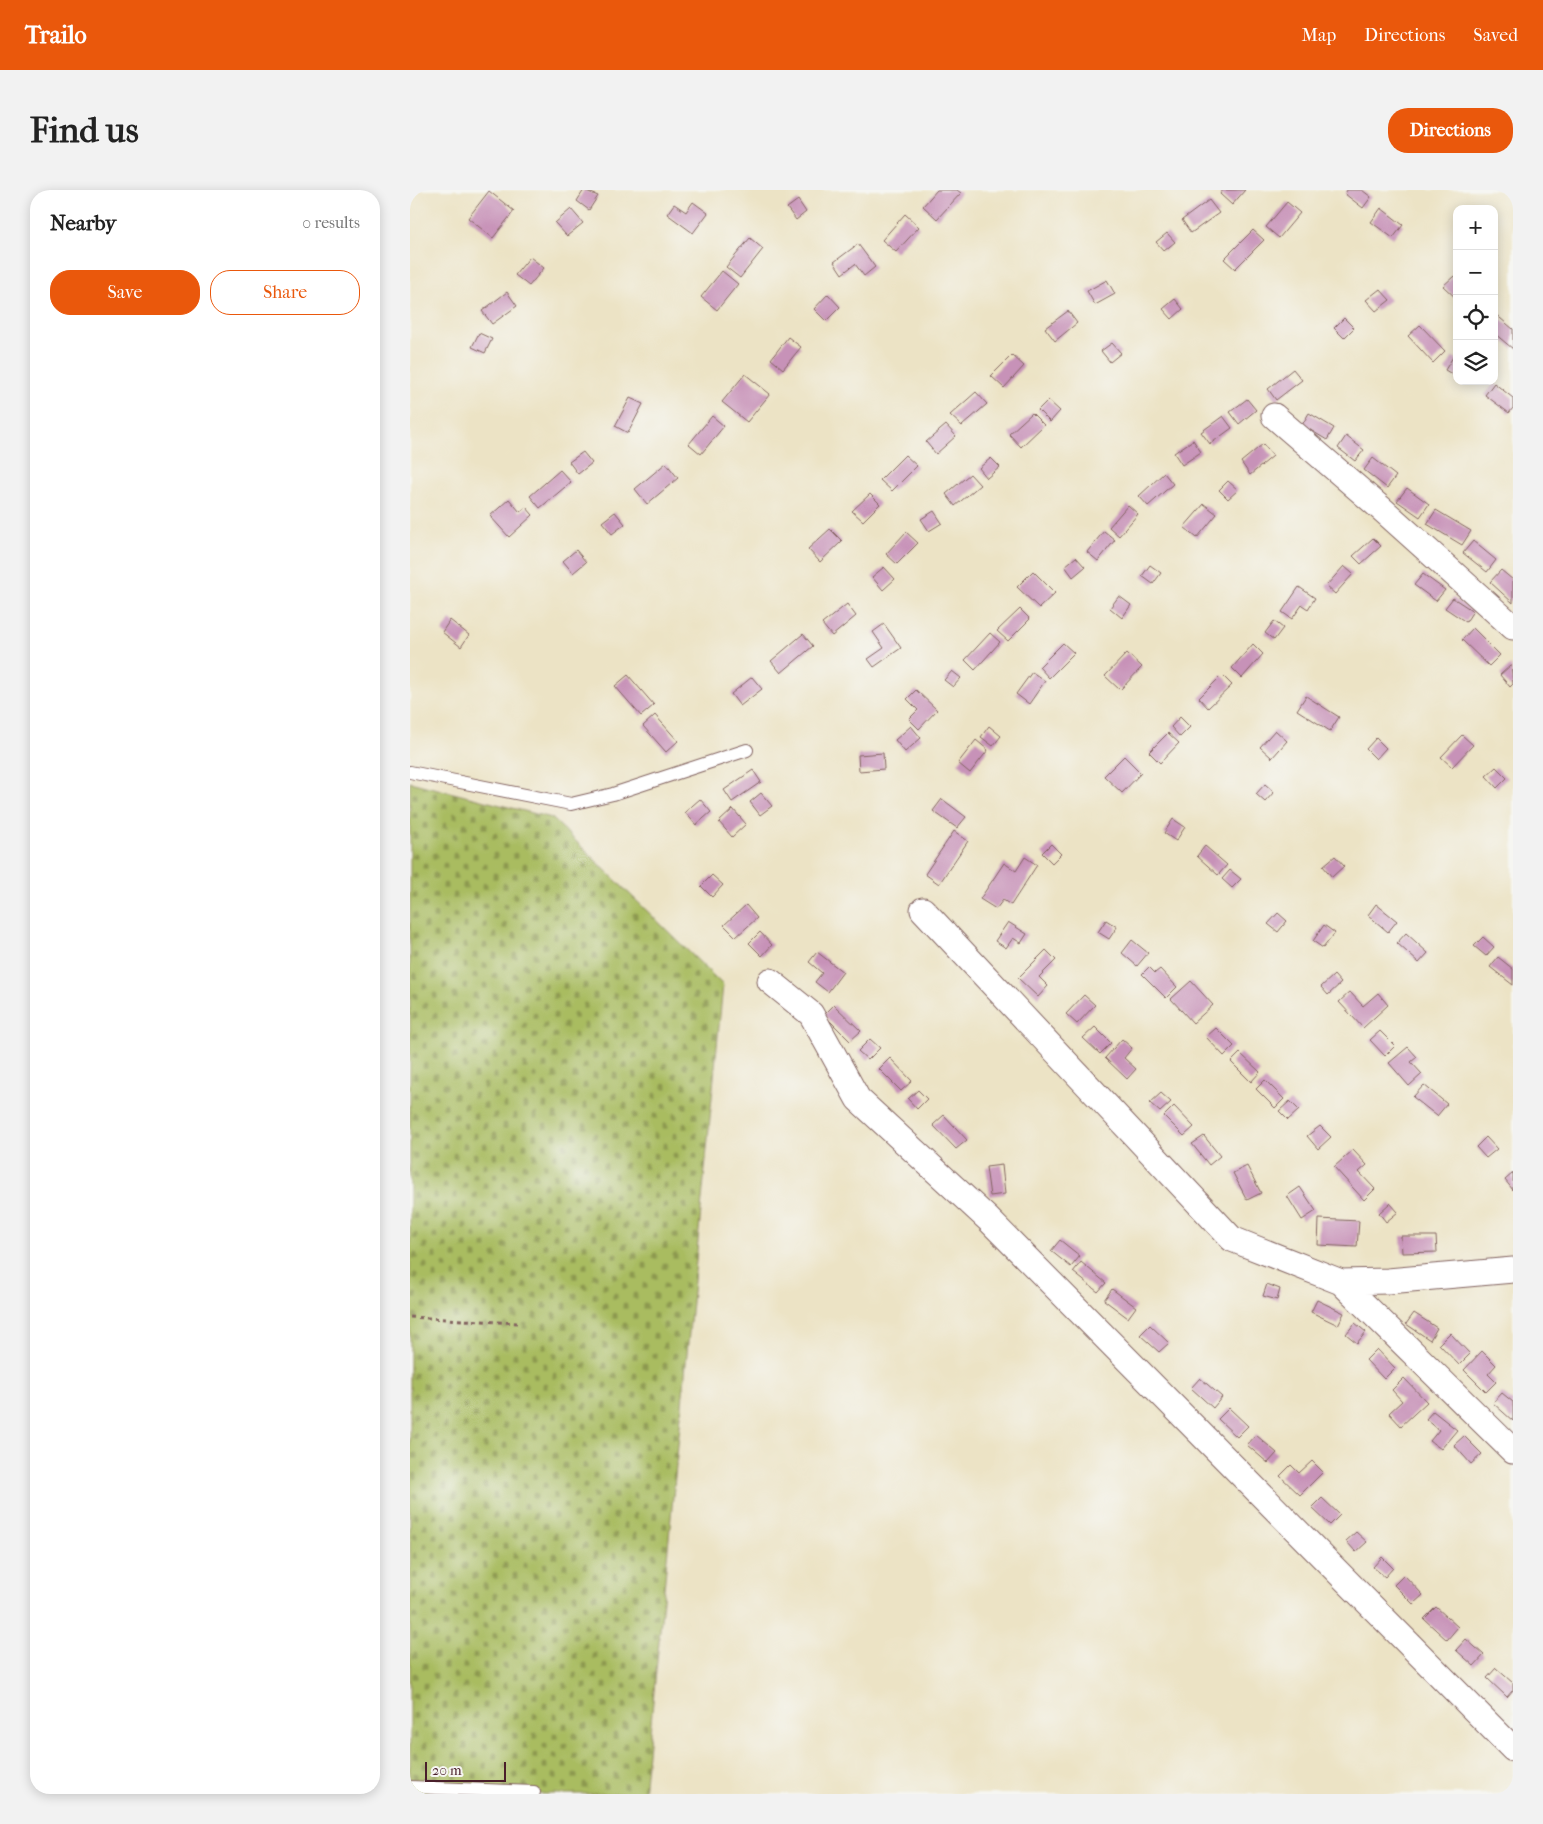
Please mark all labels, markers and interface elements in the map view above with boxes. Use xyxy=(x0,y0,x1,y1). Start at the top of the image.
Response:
text: Trailo xyxy=(25,21,87,49)
text: Map xyxy=(1302,25,1336,46)
text: Directions xyxy=(1364,25,1445,46)
text: Saved xyxy=(1473,25,1518,46)
button: Directions xyxy=(1388,108,1513,153)
text: Find us xyxy=(30,110,139,151)
map controls xyxy=(1453,205,1498,385)
button: + xyxy=(1453,205,1498,250)
text: Nearby xyxy=(50,211,116,235)
text: 0 results xyxy=(302,213,360,232)
button: − xyxy=(1453,250,1498,295)
button: Save xyxy=(50,270,200,315)
button: Share xyxy=(210,270,360,315)
button: locate xyxy=(1453,295,1498,340)
button: layers xyxy=(1453,340,1498,385)
scale bar xyxy=(425,1759,506,1782)
text: 20 m xyxy=(432,1762,462,1779)

